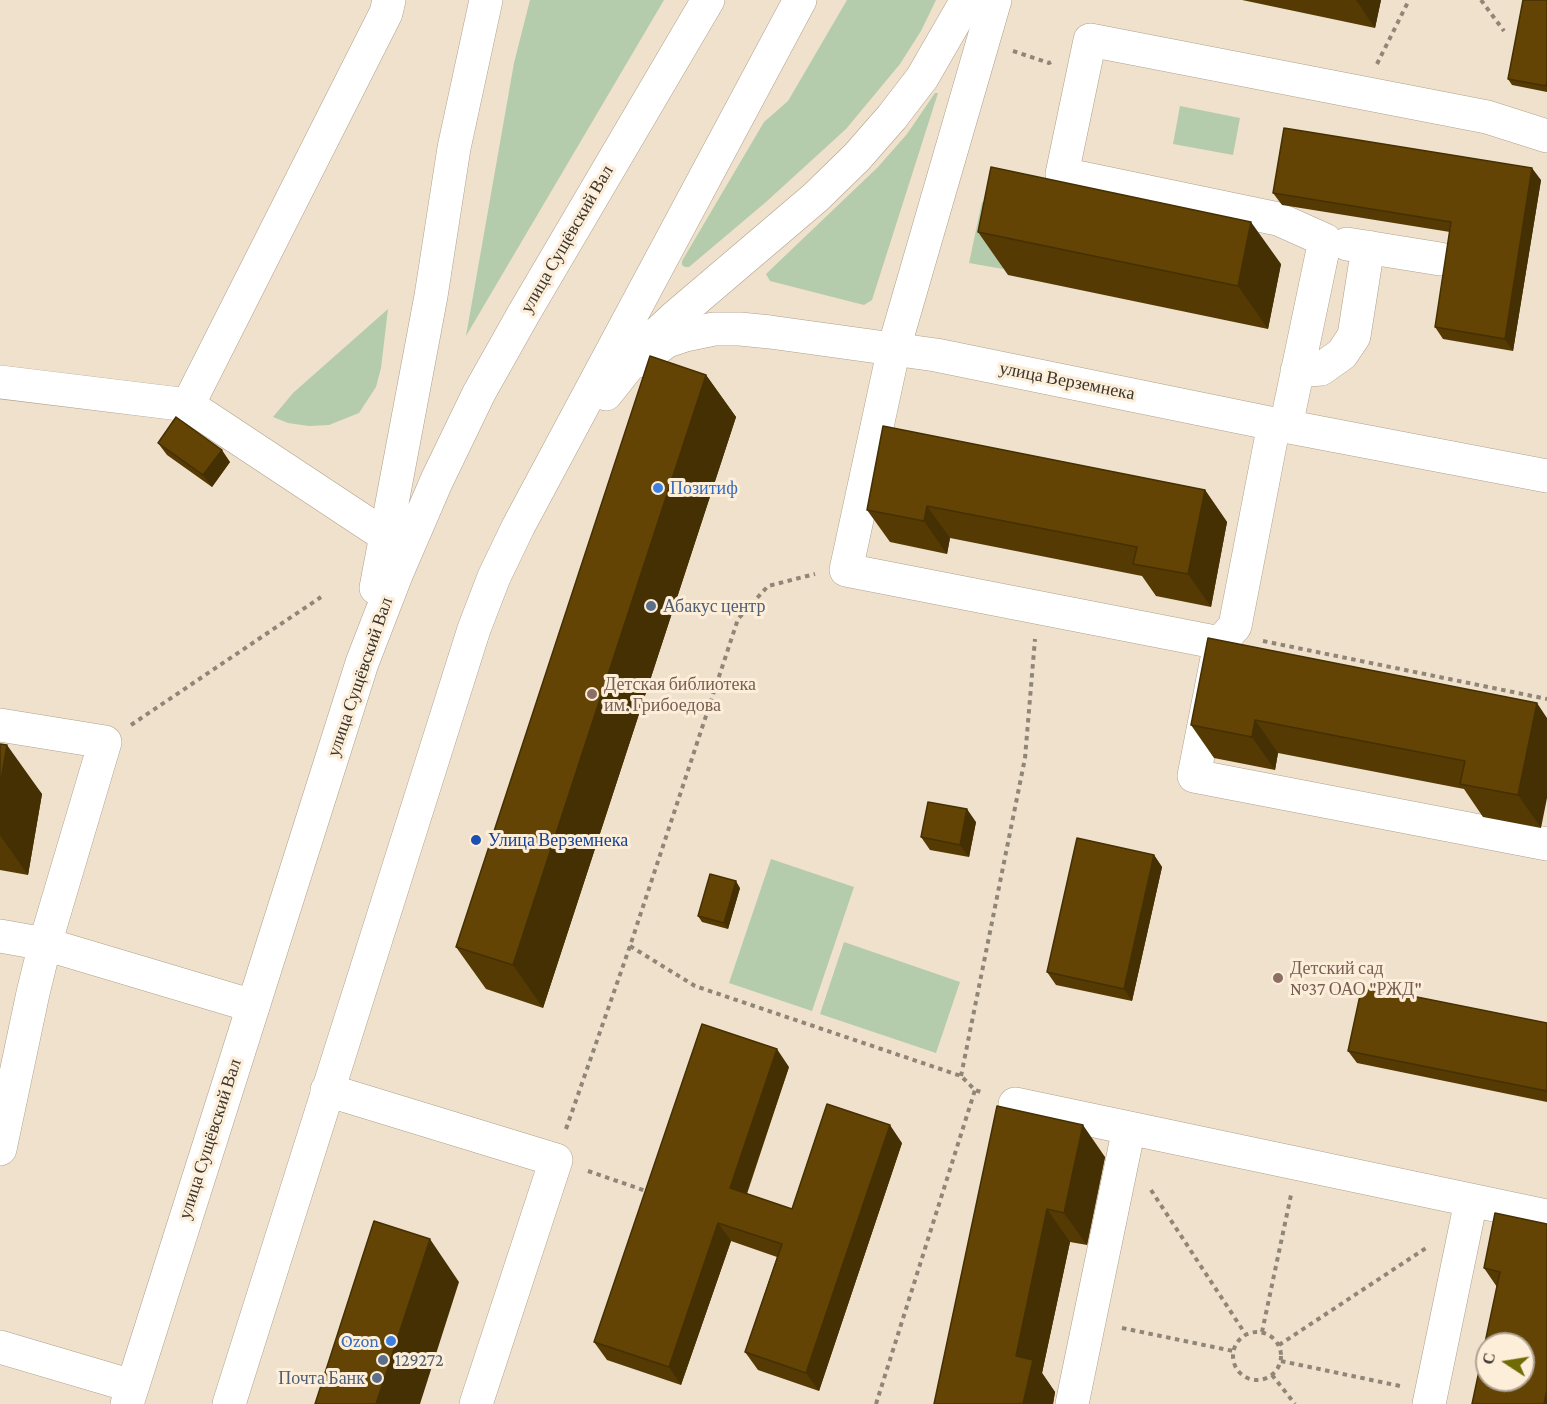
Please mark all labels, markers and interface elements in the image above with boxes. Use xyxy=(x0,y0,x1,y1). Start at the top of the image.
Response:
street label: улица Сущёвский Вал xyxy=(516,161,618,317)
street label: улица Верземнека xyxy=(997,357,1137,405)
place label: Позитиф xyxy=(670,477,738,499)
marker: Позитиф xyxy=(651,481,665,495)
street label: улица Сущёвский Вал xyxy=(323,594,397,760)
place label: Абакус центр xyxy=(663,595,765,617)
marker: Абакус центр xyxy=(644,599,658,613)
place label: Детская библиотека им. Грибоедова xyxy=(604,673,756,716)
marker: Детская библиотека им. Грибоедова xyxy=(585,687,599,701)
place label: Улица Верземнека xyxy=(488,829,628,851)
marker: Улица Верземнека xyxy=(469,833,483,847)
place label: Детский сад №37 ОАО "РЖД" xyxy=(1290,957,1422,1000)
marker: Детский сад №37 ОАО "РЖД" xyxy=(1271,971,1285,985)
street label: улица Сущёвский Вал xyxy=(174,1056,246,1222)
place label: Ozon xyxy=(341,1330,379,1352)
north arrow xyxy=(1475,1332,1535,1392)
marker: Ozon xyxy=(384,1334,398,1348)
place label: 129272 xyxy=(395,1349,444,1371)
text: С xyxy=(1479,1351,1498,1366)
marker: 129272 xyxy=(376,1353,390,1367)
place label: Почта Банк xyxy=(278,1367,365,1389)
marker: Почта Банк xyxy=(370,1371,384,1385)

